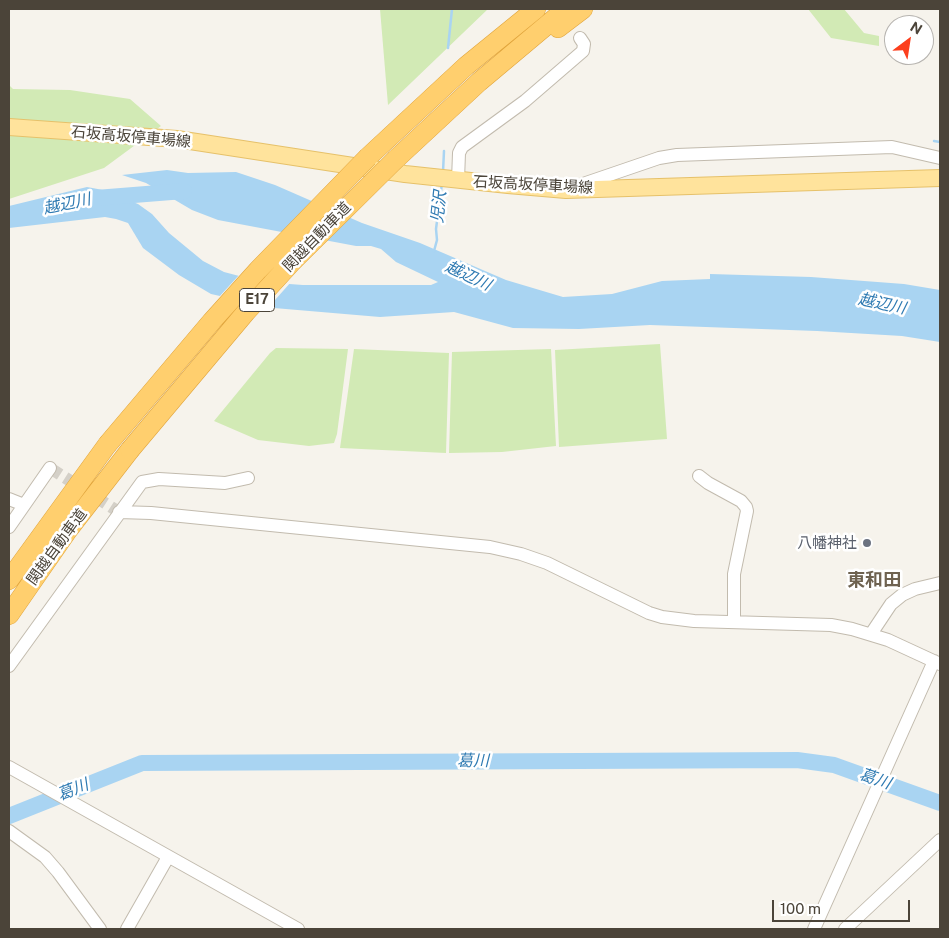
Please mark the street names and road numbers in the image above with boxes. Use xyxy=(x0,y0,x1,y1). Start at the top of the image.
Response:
street label: 石坂高坂停車場線 xyxy=(70,123,192,151)
street label: 石坂高坂停車場線 xyxy=(473,173,593,197)
street label: 関越自動車道 xyxy=(279,198,355,276)
road number: E17 xyxy=(240,288,274,312)
street label: 関越自動車道 xyxy=(23,505,91,589)

